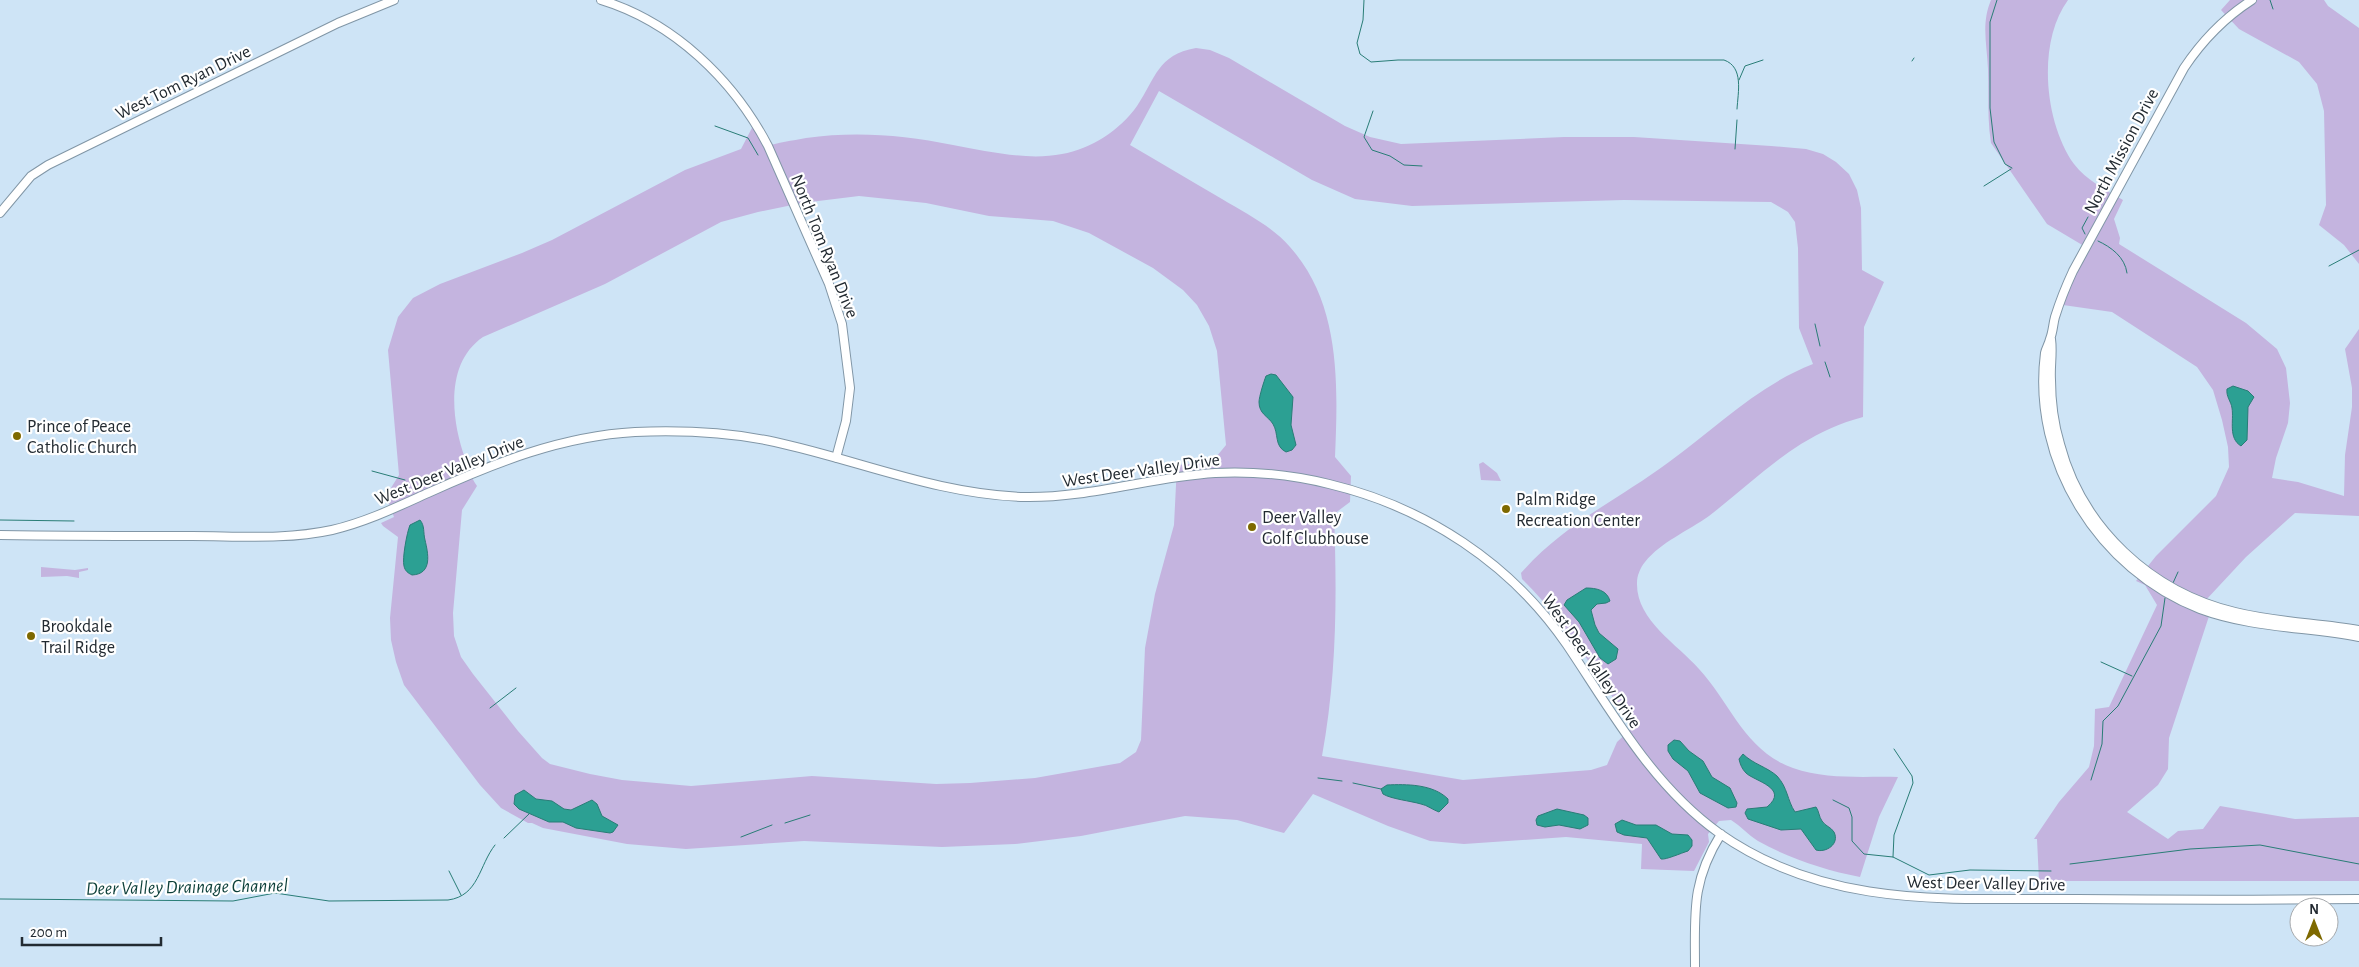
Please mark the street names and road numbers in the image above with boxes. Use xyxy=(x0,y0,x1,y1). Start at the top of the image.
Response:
street label: West Tom Ryan Drive xyxy=(113,42,254,123)
street label: North Mission Drive xyxy=(2081,86,2162,217)
street label: North Tom Ryan Drive xyxy=(787,172,861,321)
street label: West Deer Valley Drive xyxy=(372,433,526,509)
street label: West Deer Valley Drive xyxy=(1061,451,1221,491)
street label: West Deer Valley Drive xyxy=(1538,591,1644,732)
street label: West Deer Valley Drive xyxy=(1906,874,2066,894)

